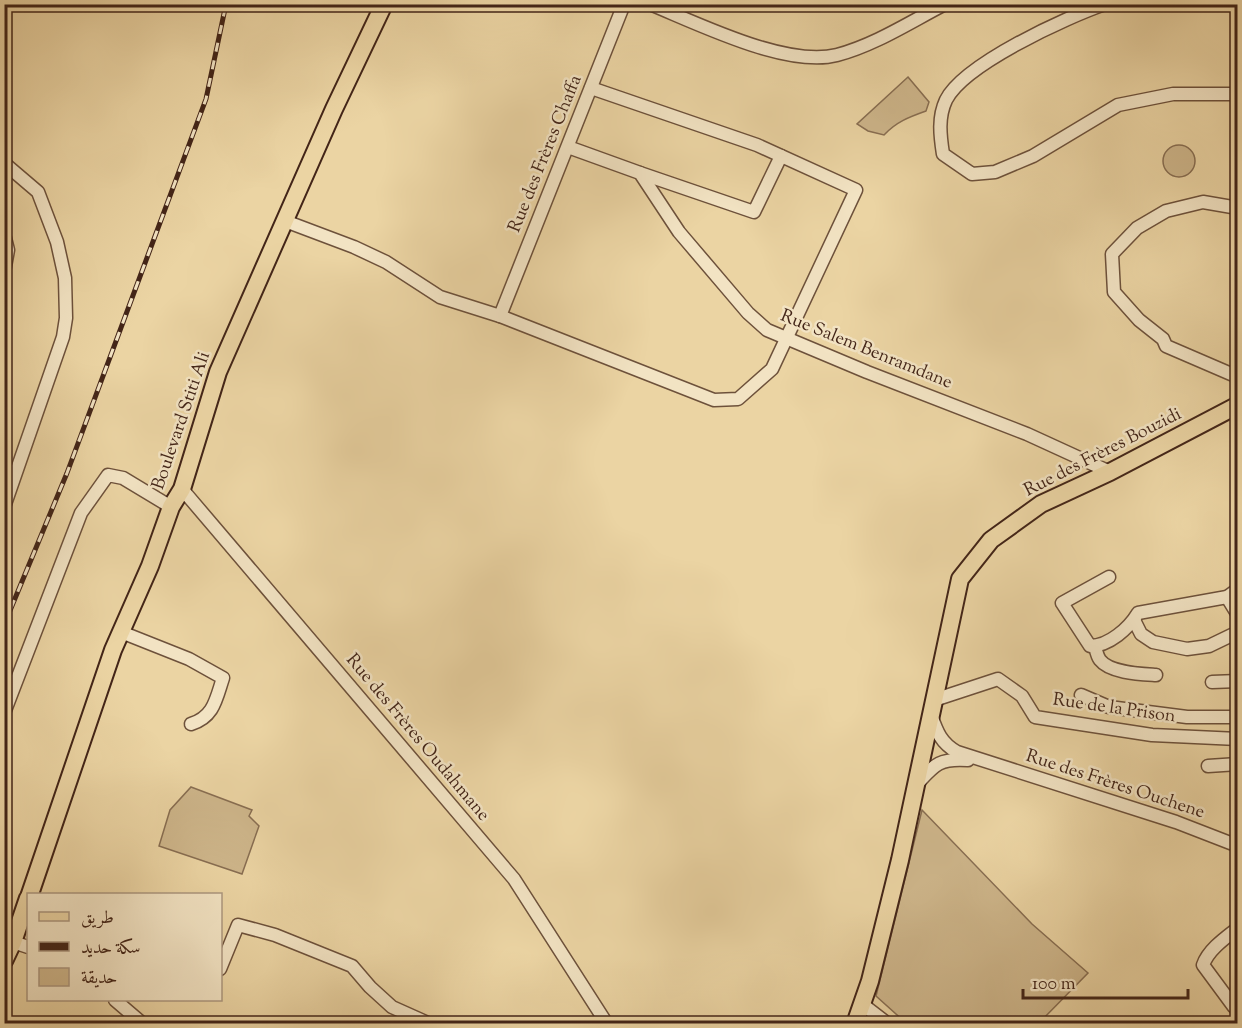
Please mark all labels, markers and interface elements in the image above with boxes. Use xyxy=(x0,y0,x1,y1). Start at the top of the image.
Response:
street label: Rue des Frères Chaffa xyxy=(503,71,589,237)
street label: Rue Salem Benramdane xyxy=(776,304,956,396)
street label: Boulevard Stiti Ali xyxy=(146,348,218,494)
street label: Rue des Frères Bouzidi xyxy=(1020,402,1186,504)
street label: Rue des Frères Oudahmane xyxy=(339,648,495,828)
street label: Rue de la Prison xyxy=(1051,688,1177,731)
street label: Rue des Frères Ouchene xyxy=(1022,744,1208,826)
legend xyxy=(27,893,222,1001)
text: طريق xyxy=(81,906,114,932)
text: سكة حديد xyxy=(81,936,141,962)
scale bar xyxy=(1023,962,1188,1000)
text: حديقة xyxy=(81,966,117,992)
text: 100 m xyxy=(1032,972,1076,998)

